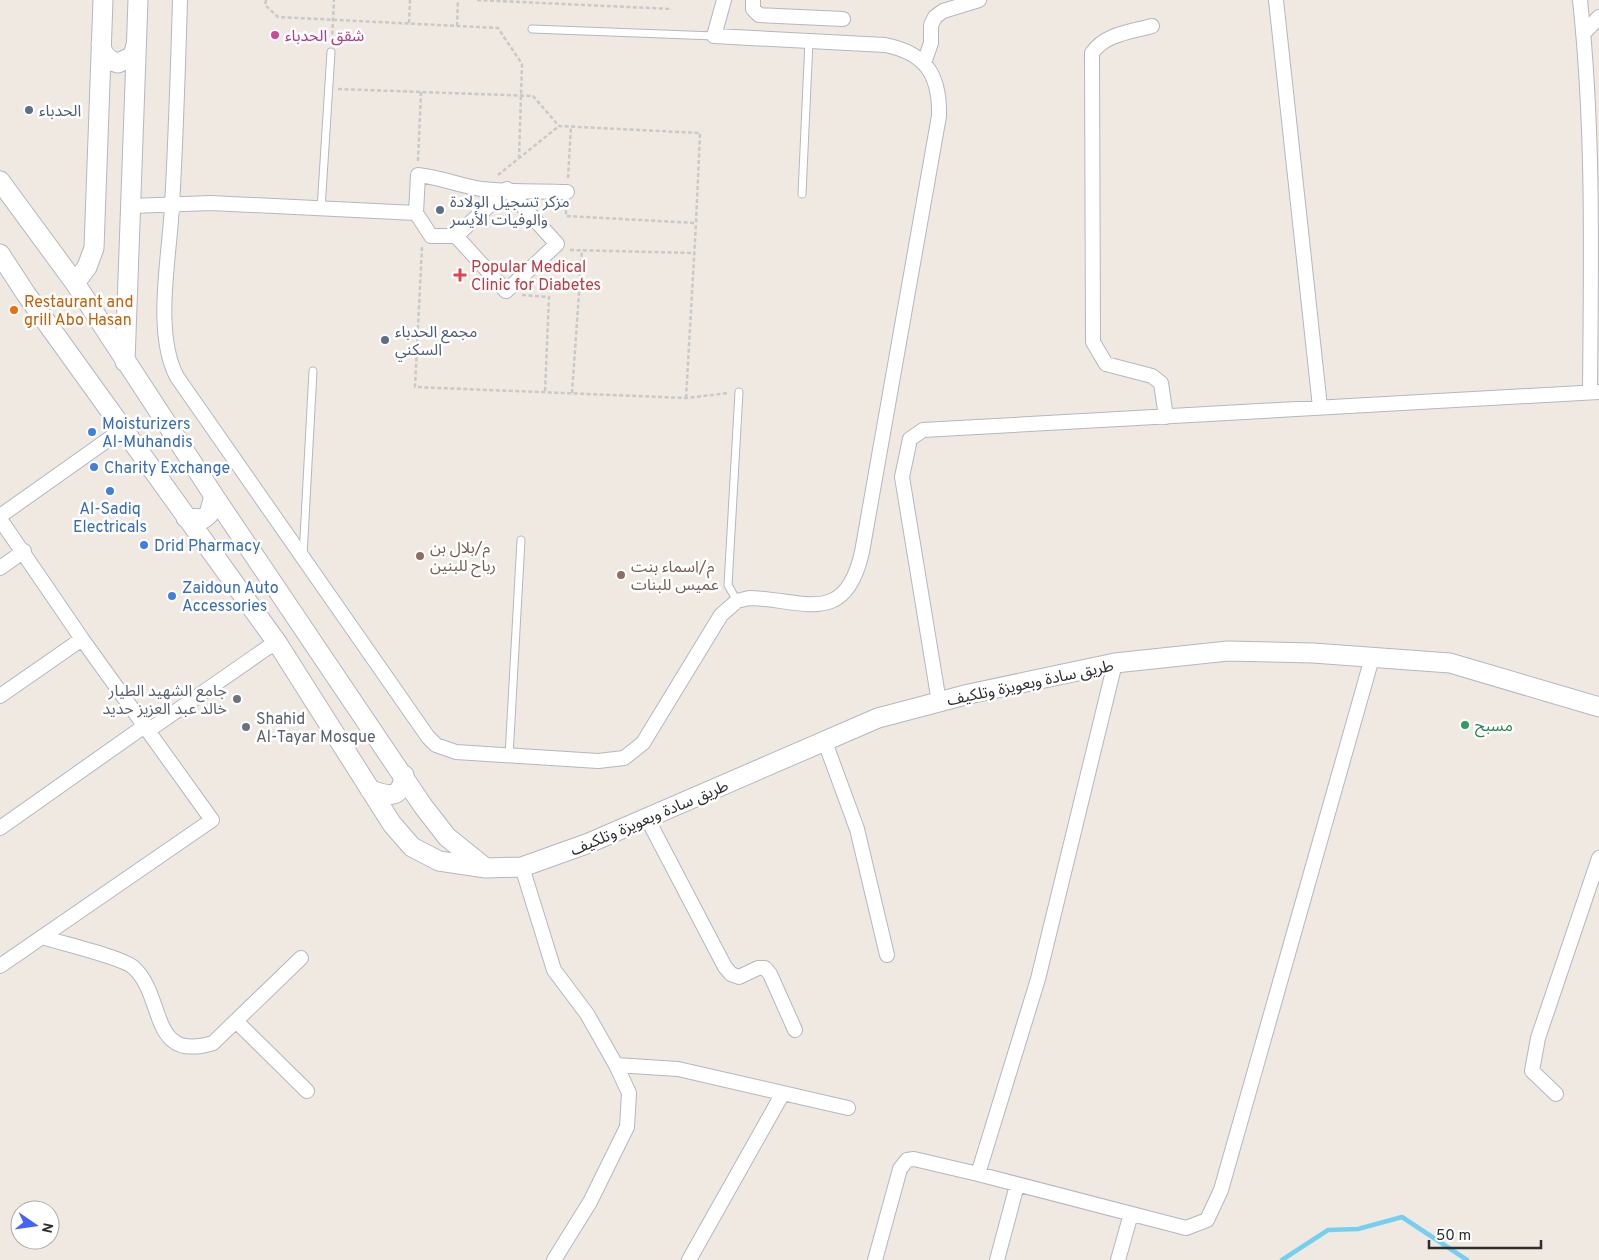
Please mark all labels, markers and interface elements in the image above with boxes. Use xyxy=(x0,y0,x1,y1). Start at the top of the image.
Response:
place label: شقق الحدباء xyxy=(285,27,364,47)
marker: شقق الحدباء xyxy=(269,29,281,41)
place label: الحدباء xyxy=(39,102,81,122)
marker: الحدباء xyxy=(23,104,35,116)
place label: مزكر تسجيل الولادة والوفيات الأيسر xyxy=(449,193,570,231)
marker: مزكر تسجيل الولادة والوفيات الأيسر xyxy=(434,204,446,216)
place label: Popular Medical Clinic for Diabetes xyxy=(471,258,601,296)
marker: Popular Medical Clinic for Diabetes xyxy=(453,268,467,282)
place label: Restaurant and grill Abo Hasan xyxy=(24,293,133,331)
marker: Restaurant and grill Abo Hasan xyxy=(8,304,20,316)
place label: مجمع الحدباء السكني xyxy=(395,323,477,362)
marker: مجمع الحدباء السكني xyxy=(379,334,391,346)
place label: Moisturizers Al-Muhandis xyxy=(102,415,193,453)
marker: Moisturizers Al-Muhandis xyxy=(86,426,98,438)
place label: Charity Exchange xyxy=(104,459,230,479)
marker: Charity Exchange xyxy=(88,461,100,473)
marker: Al-Sadiq Electricals xyxy=(104,485,116,497)
place label: Al-Sadiq Electricals xyxy=(73,500,147,538)
place label: Drid Pharmacy xyxy=(154,537,261,557)
marker: Drid Pharmacy xyxy=(138,539,150,551)
place label: م/بلال بن رباح للبنين xyxy=(430,539,496,578)
marker: م/بلال بن رباح للبنين xyxy=(414,550,426,562)
place label: م/اسماء بنت عميس للبنات xyxy=(631,558,719,596)
marker: م/اسماء بنت عميس للبنات xyxy=(615,569,627,581)
place label: Zaidoun Auto Accessories xyxy=(182,579,279,617)
marker: Zaidoun Auto Accessories xyxy=(166,590,178,602)
street label: طريق سادة وبعويزة وتلكيف xyxy=(945,656,1116,711)
place label: جامع الشهيد الطيار خالد عبد العزيز حديد xyxy=(102,682,227,720)
marker: جامع الشهيد الطيار خالد عبد العزيز حديد xyxy=(231,693,243,705)
place label: Shahid Al-Tayar Mosque xyxy=(256,710,376,748)
place label: مسبح xyxy=(1475,717,1513,738)
marker: مسبح xyxy=(1459,719,1471,731)
marker: Shahid Al-Tayar Mosque xyxy=(240,721,252,733)
street label: طريق سادة وبعويزة وتلكيف xyxy=(568,776,732,861)
north arrow xyxy=(10,1200,60,1250)
scale bar xyxy=(1429,1218,1542,1250)
text: N xyxy=(37,1221,56,1234)
text: 50 m xyxy=(1436,1227,1471,1246)

